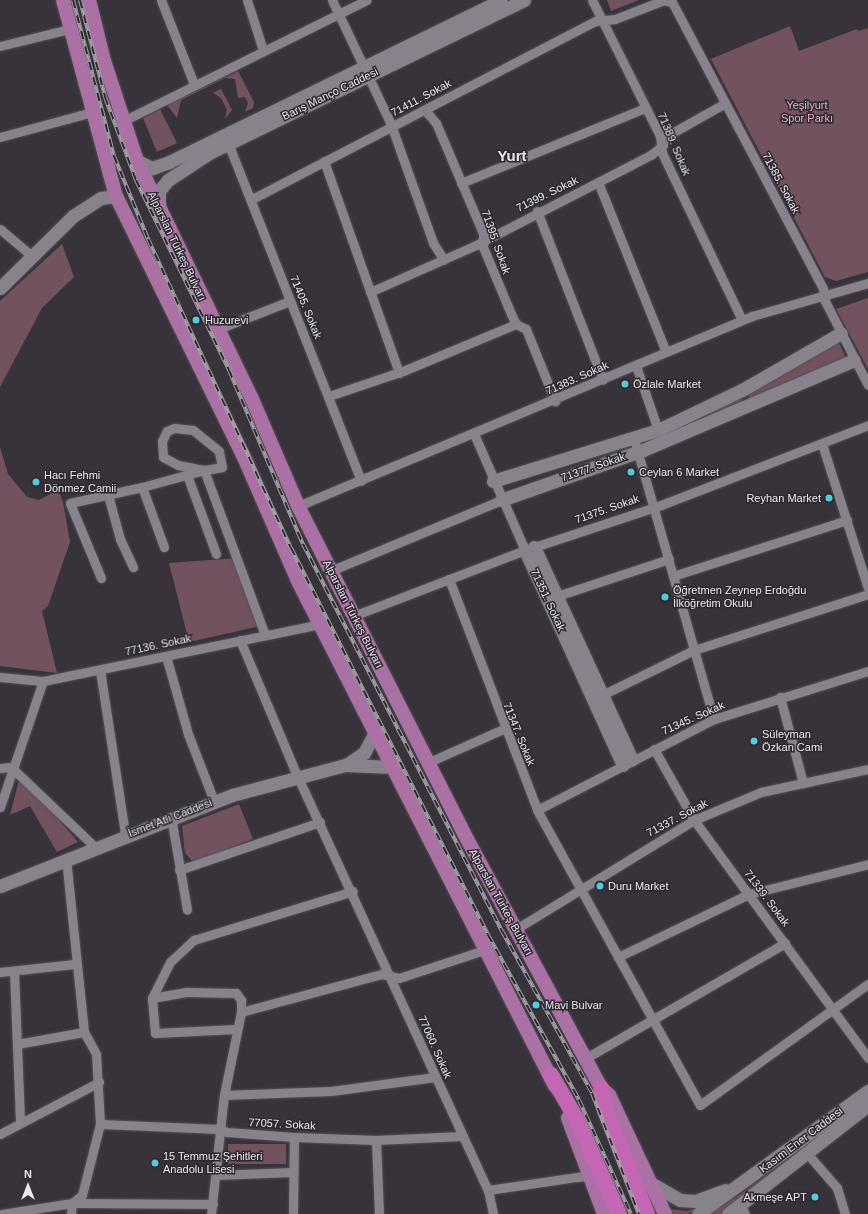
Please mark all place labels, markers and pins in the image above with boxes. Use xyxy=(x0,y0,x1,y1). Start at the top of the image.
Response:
place label: Huzurevi xyxy=(205,313,248,327)
marker: Huzurevi xyxy=(190,314,202,326)
place label: Özlale Market xyxy=(633,377,701,391)
marker: Özlale Market xyxy=(620,379,630,389)
place label: Ceylan 6 Market xyxy=(639,465,719,479)
marker: Ceylan 6 Market xyxy=(626,467,636,477)
place label: Hacı Fehmi Dönmez Camii xyxy=(44,469,116,495)
marker: Hacı Fehmi Dönmez Camii xyxy=(31,477,41,487)
place label: Reyhan Market xyxy=(746,491,821,505)
marker: Reyhan Market xyxy=(824,493,834,503)
place label: Öğretmen Zeynep Erdoğdu İlköğretim Okulu xyxy=(673,584,806,610)
marker: Öğretmen Zeynep Erdoğdu İlköğretim Okulu xyxy=(660,592,670,602)
place label: Süleyman Özkan Cami xyxy=(762,728,823,754)
marker: Süleyman Özkan Cami xyxy=(749,736,759,746)
place label: Duru Market xyxy=(608,879,669,893)
marker: Duru Market xyxy=(595,881,605,891)
place label: Mavi Bulvar xyxy=(545,998,602,1012)
marker: Mavi Bulvar xyxy=(530,999,542,1011)
place label: 15 Temmuz Şehitleri Anadolu Lisesi xyxy=(163,1150,263,1176)
marker: 15 Temmuz Şehitleri Anadolu Lisesi xyxy=(150,1158,160,1168)
place label: Akmeşe APT xyxy=(743,1190,807,1204)
marker: Akmeşe APT xyxy=(810,1192,820,1202)

